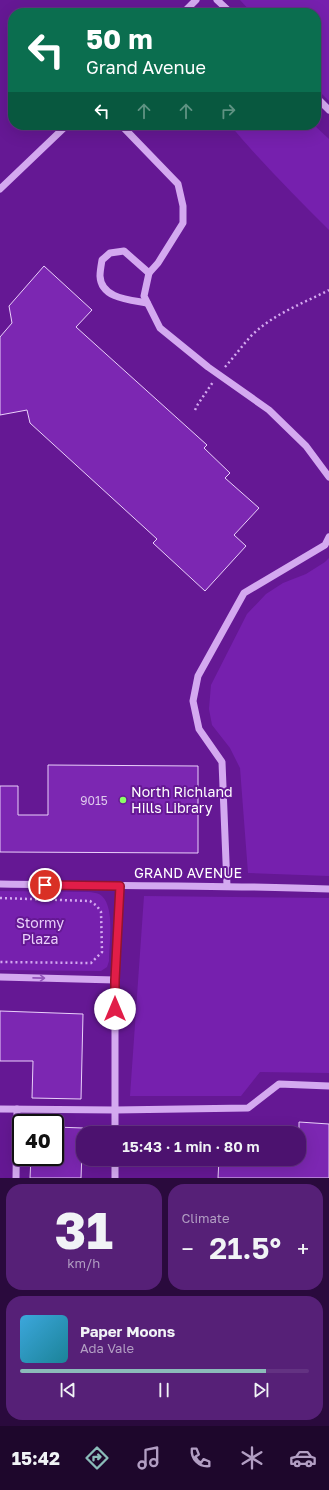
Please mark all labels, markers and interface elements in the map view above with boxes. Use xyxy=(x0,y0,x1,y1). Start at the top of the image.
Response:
text: 50 m xyxy=(86,22,153,55)
icon: left xyxy=(20,24,72,76)
text: Grand Avenue xyxy=(86,56,206,78)
icon: left xyxy=(91,100,113,122)
icon: ahead xyxy=(133,100,155,122)
icon: ahead xyxy=(175,100,197,122)
icon: right xyxy=(217,100,239,122)
place label: North Richland Hills Library xyxy=(131,783,233,816)
house number: 9015 xyxy=(80,793,108,808)
marker: North Richland Hills Library xyxy=(118,795,128,805)
street label: GRAND AVENUE xyxy=(134,864,242,881)
pin xyxy=(28,868,62,902)
icon: arrive xyxy=(34,874,56,896)
park label: Stormy Plaza xyxy=(16,914,64,947)
one-way arrow xyxy=(32,974,45,982)
position arrow xyxy=(94,988,136,1030)
speed limit sign: 40 xyxy=(12,1114,64,1166)
text: 15:43 · 1 min · 80 m xyxy=(122,1137,260,1155)
text: 31 xyxy=(54,1198,113,1260)
text: Climate xyxy=(182,1210,229,1226)
text: 21.5° xyxy=(209,1230,281,1266)
text: − xyxy=(182,1235,194,1262)
text: + xyxy=(297,1235,309,1262)
text: km/h xyxy=(67,1255,100,1271)
text: Paper Moons xyxy=(80,1322,175,1340)
text: Ada Vale xyxy=(80,1340,134,1356)
icon: previous xyxy=(57,1379,79,1401)
icon: pause xyxy=(153,1379,175,1401)
icon: next xyxy=(250,1379,272,1401)
icon: directions xyxy=(83,1444,111,1472)
icon: music xyxy=(135,1444,163,1472)
icon: phone xyxy=(186,1444,214,1472)
icon: climate xyxy=(238,1444,266,1472)
icon: car xyxy=(289,1444,317,1472)
text: 15:42 xyxy=(12,1447,60,1469)

